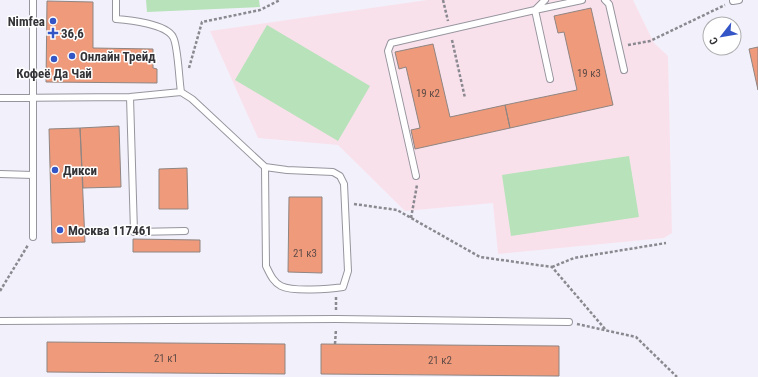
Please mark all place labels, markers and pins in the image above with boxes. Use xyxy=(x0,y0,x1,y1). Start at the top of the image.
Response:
place label: Nimfea xyxy=(8,14,45,29)
marker: Nimfea xyxy=(48,16,58,26)
place label: 36,6 xyxy=(61,26,84,41)
marker: 36,6 xyxy=(48,28,58,38)
place label: Онлайн Трейд xyxy=(80,49,156,64)
marker: Онлайн Трейд xyxy=(67,51,77,61)
marker: Кофеё Да Чай xyxy=(49,54,59,64)
place label: Кофеё Да Чай xyxy=(16,66,92,81)
place label: Дикси xyxy=(63,163,97,178)
marker: Дикси xyxy=(50,165,60,175)
place label: Москва 117461 xyxy=(68,223,152,238)
marker: Москва 117461 xyxy=(55,225,65,235)

